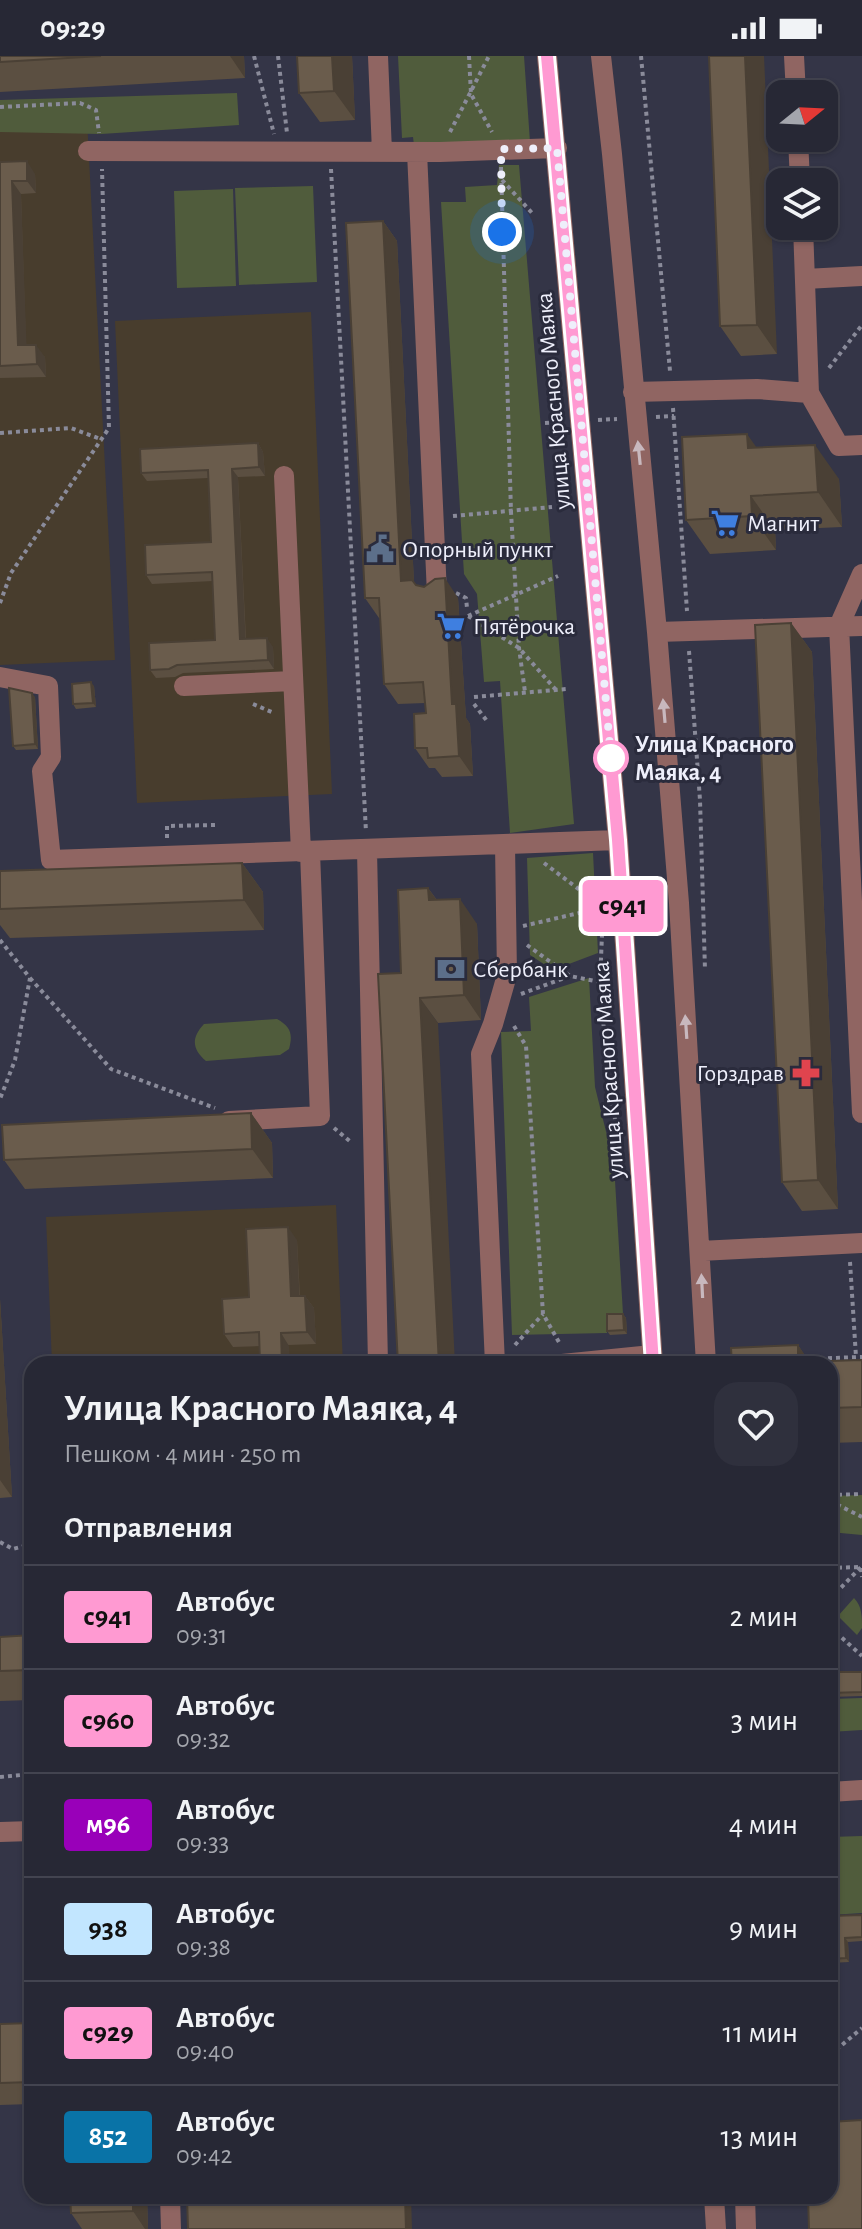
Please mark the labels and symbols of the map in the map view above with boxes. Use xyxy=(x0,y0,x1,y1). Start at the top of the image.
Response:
north arrow xyxy=(766,80,838,152)
your location xyxy=(482,212,522,252)
street label: улица Красного Маяка xyxy=(533,291,576,511)
one-way arrow xyxy=(632,440,645,465)
supermarket icon: Магнит xyxy=(710,508,740,538)
place label: Магнит xyxy=(747,512,819,536)
public building icon: Опорный пункт xyxy=(365,534,395,564)
place label: Опорный пункт xyxy=(402,538,553,562)
supermarket icon: Пятёрочка xyxy=(436,611,466,641)
place label: Пятёрочка xyxy=(473,615,575,639)
one-way arrow xyxy=(657,698,670,723)
place label: Улица Красного Маяка, 4 xyxy=(635,733,794,785)
marker: Улица Красного Маяка, 4 xyxy=(594,741,628,775)
line badge: с941 xyxy=(567,880,679,932)
bank icon: Сбербанк xyxy=(436,954,466,984)
place label: Сбербанк xyxy=(473,958,568,982)
street label: улица Красного Маяка xyxy=(589,961,629,1180)
one-way arrow xyxy=(679,1014,692,1039)
pharmacy icon: Горздрав xyxy=(791,1058,821,1088)
place label: Горздрав xyxy=(696,1062,784,1086)
one-way arrow xyxy=(695,1273,708,1298)

